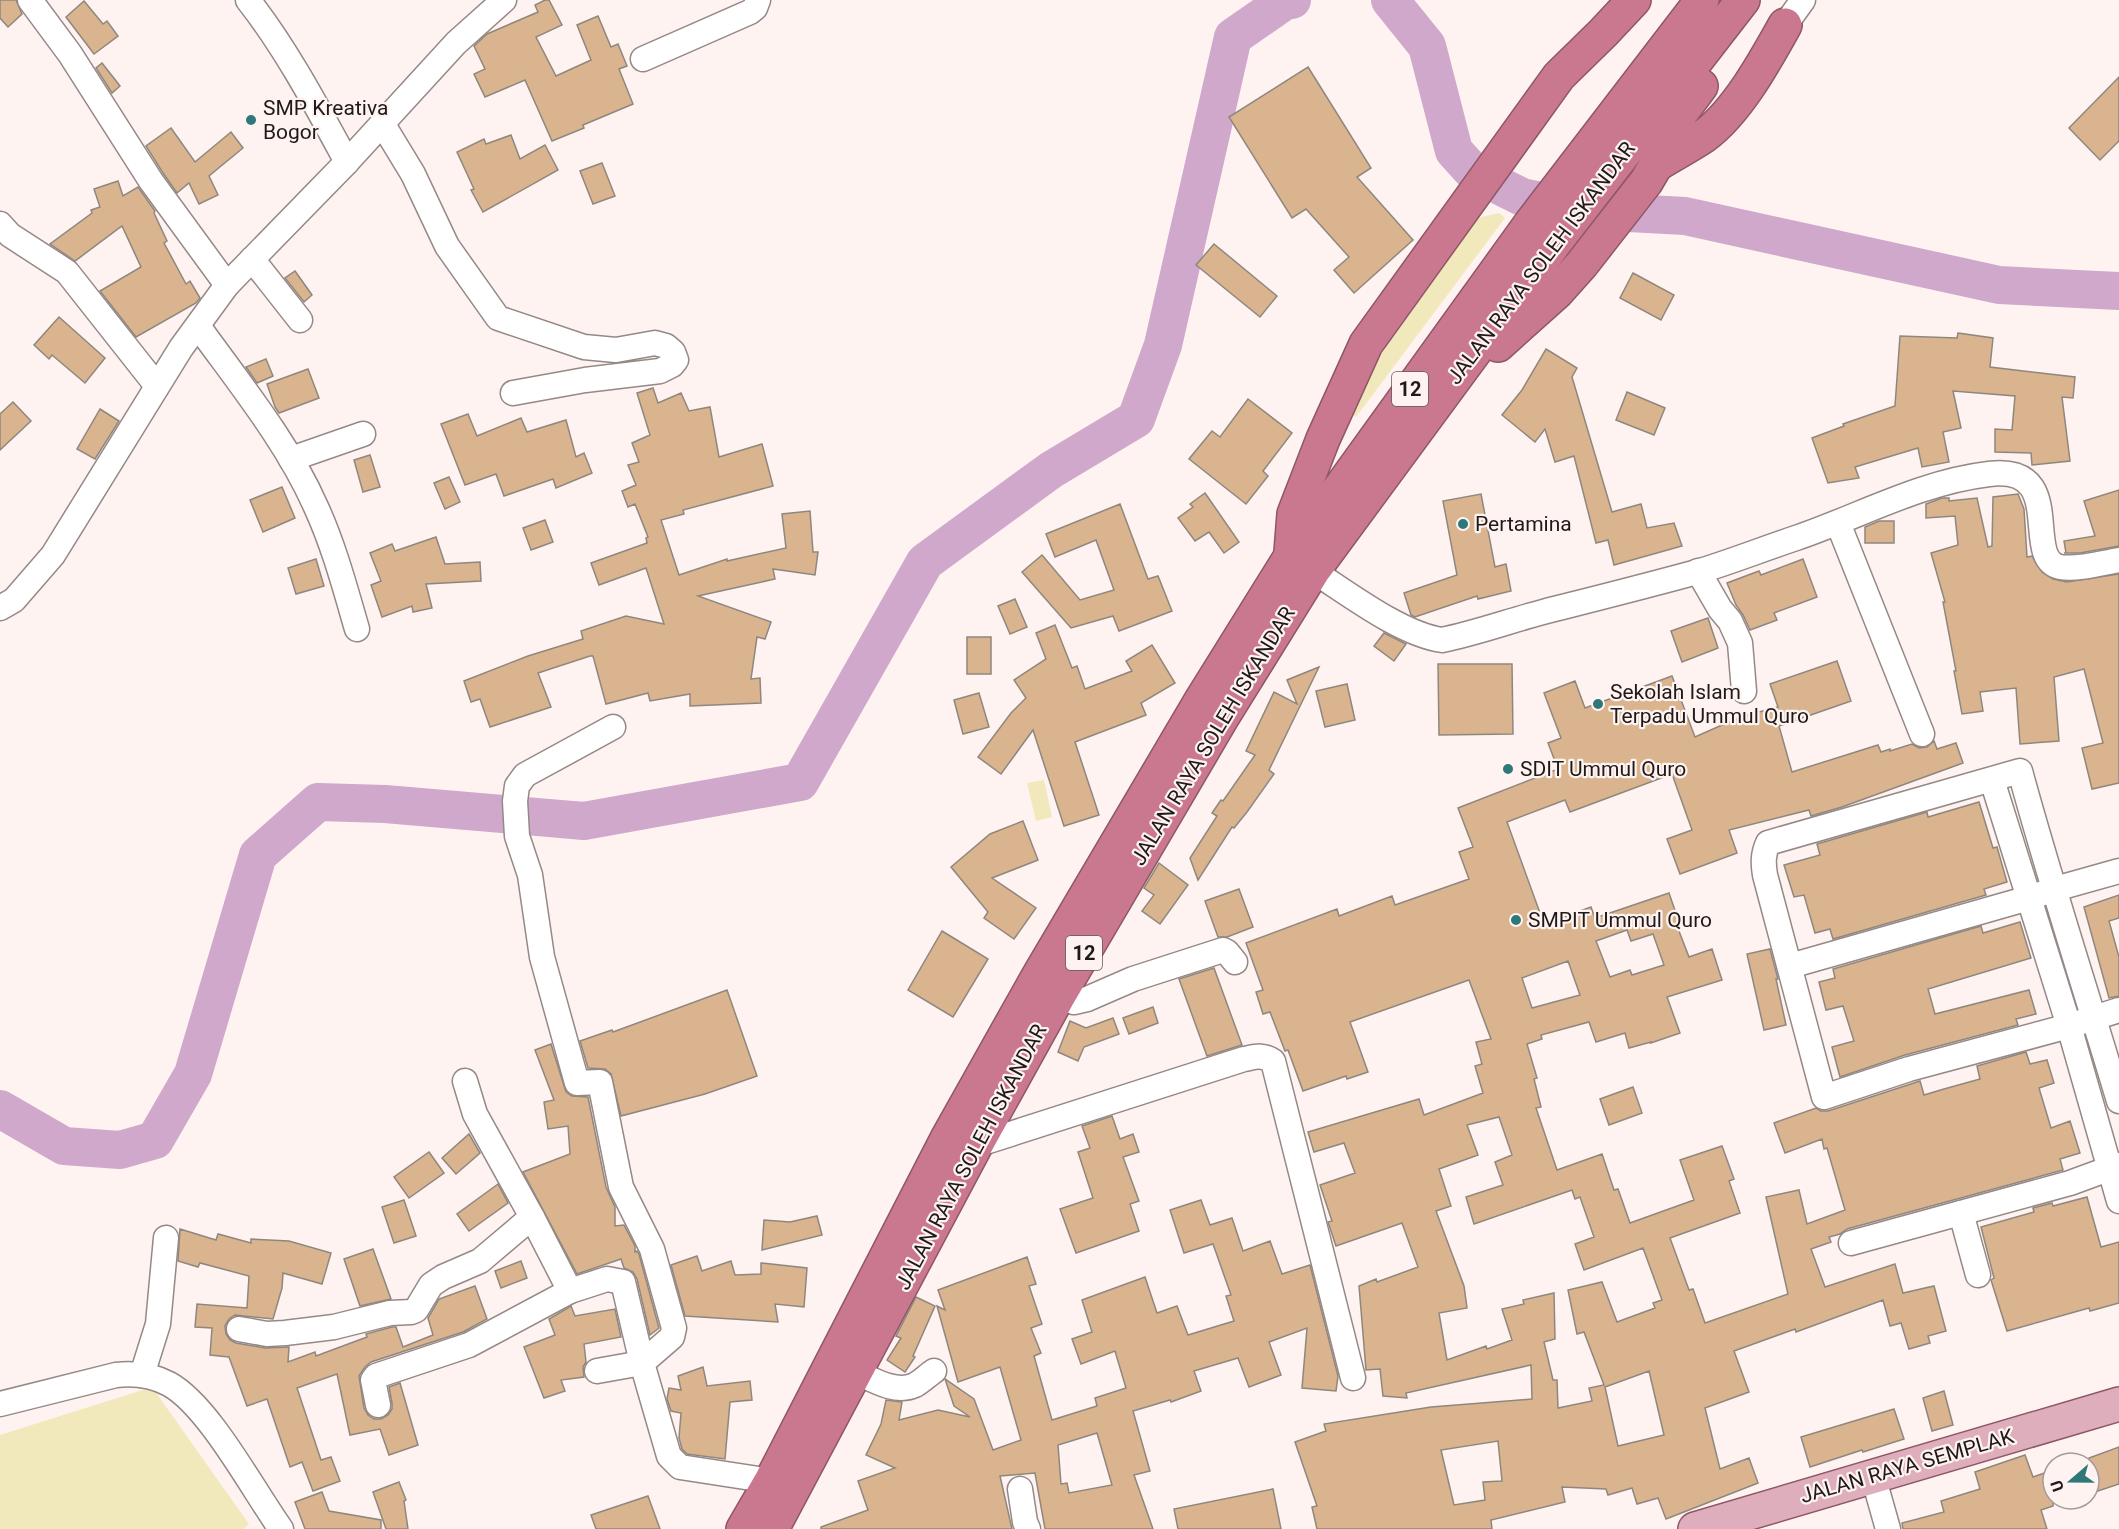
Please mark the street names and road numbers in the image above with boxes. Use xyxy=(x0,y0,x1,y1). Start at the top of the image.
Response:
street label: JALAN RAYA SOLEH ISKANDAR xyxy=(1442,137,1640,389)
road number: 12 xyxy=(1392,372,1428,406)
street label: JALAN RAYA SOLEH ISKANDAR xyxy=(1126,602,1300,870)
road number: 12 xyxy=(1066,936,1102,970)
street label: JALAN RAYA SOLEH ISKANDAR xyxy=(891,1020,1051,1294)
street label: JALAN RAYA SEMPLAK xyxy=(1797,1424,2017,1508)

